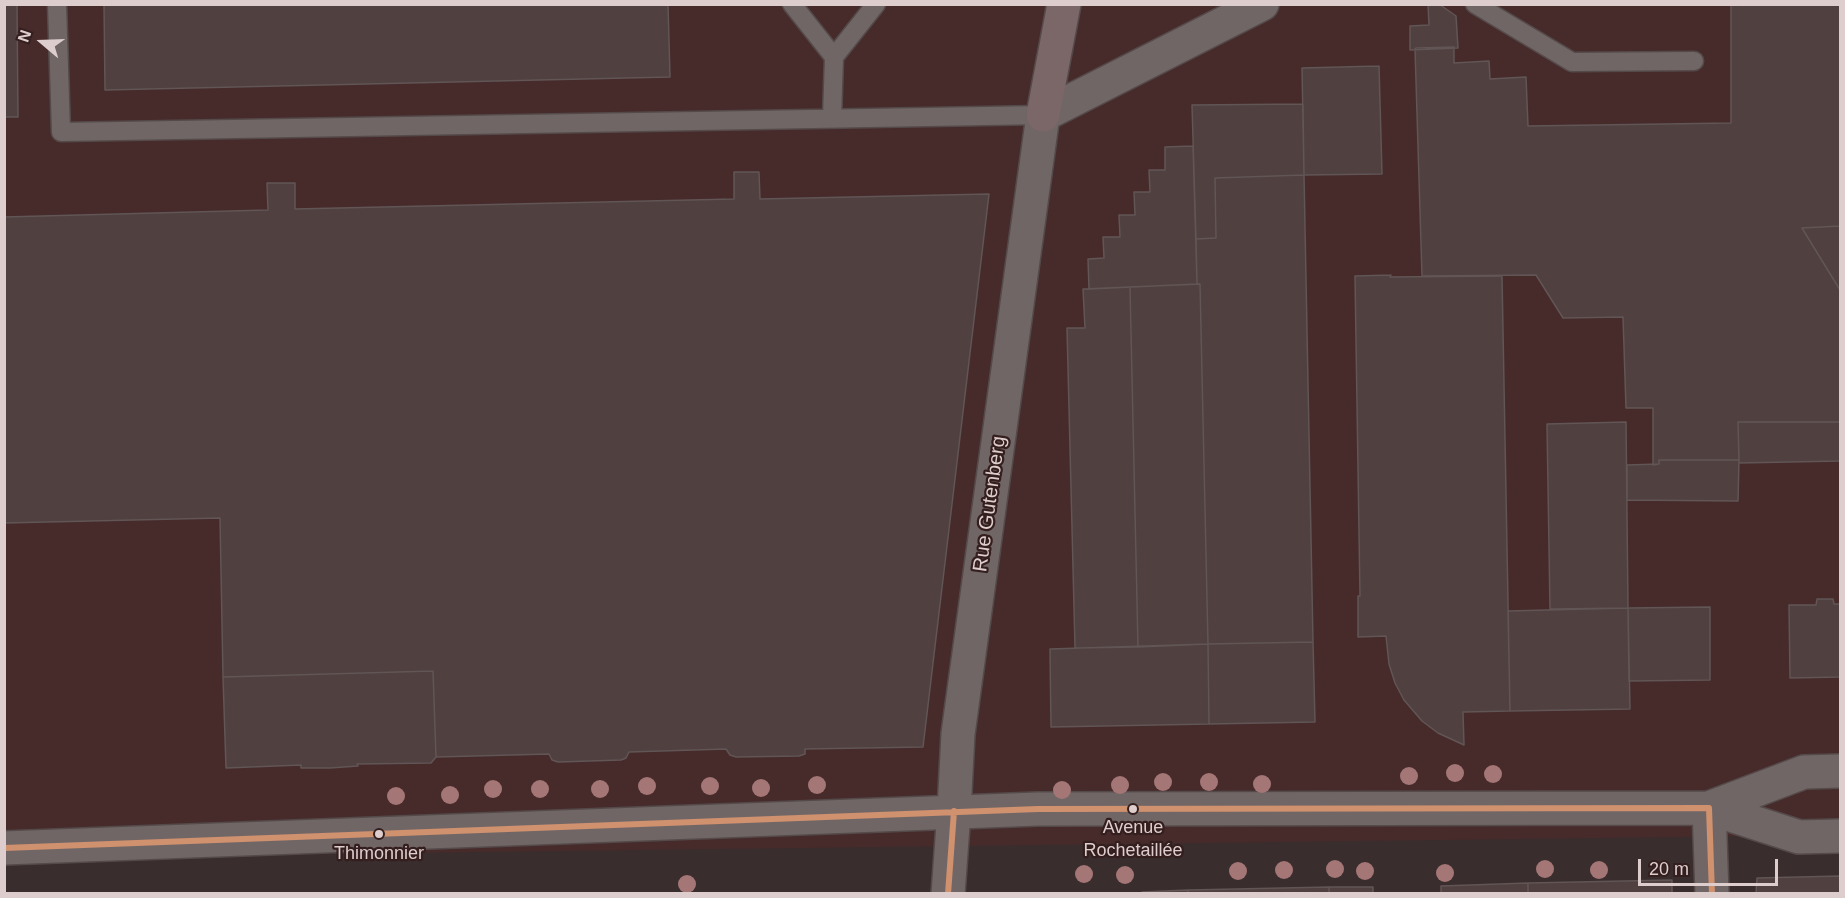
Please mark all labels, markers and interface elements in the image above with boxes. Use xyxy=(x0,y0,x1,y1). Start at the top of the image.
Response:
north arrow xyxy=(12,12,72,72)
text: N xyxy=(15,28,34,44)
street label: Rue Gutenberg xyxy=(969,435,1011,573)
marker: Avenue Rochetaillée xyxy=(1127,803,1139,815)
place label: Avenue Rochetaillée xyxy=(1083,817,1183,860)
marker: Thimonnier xyxy=(373,828,385,840)
place label: Thimonnier xyxy=(334,843,424,865)
scale bar xyxy=(1641,847,1780,885)
text: 20 m xyxy=(1649,859,1689,879)

